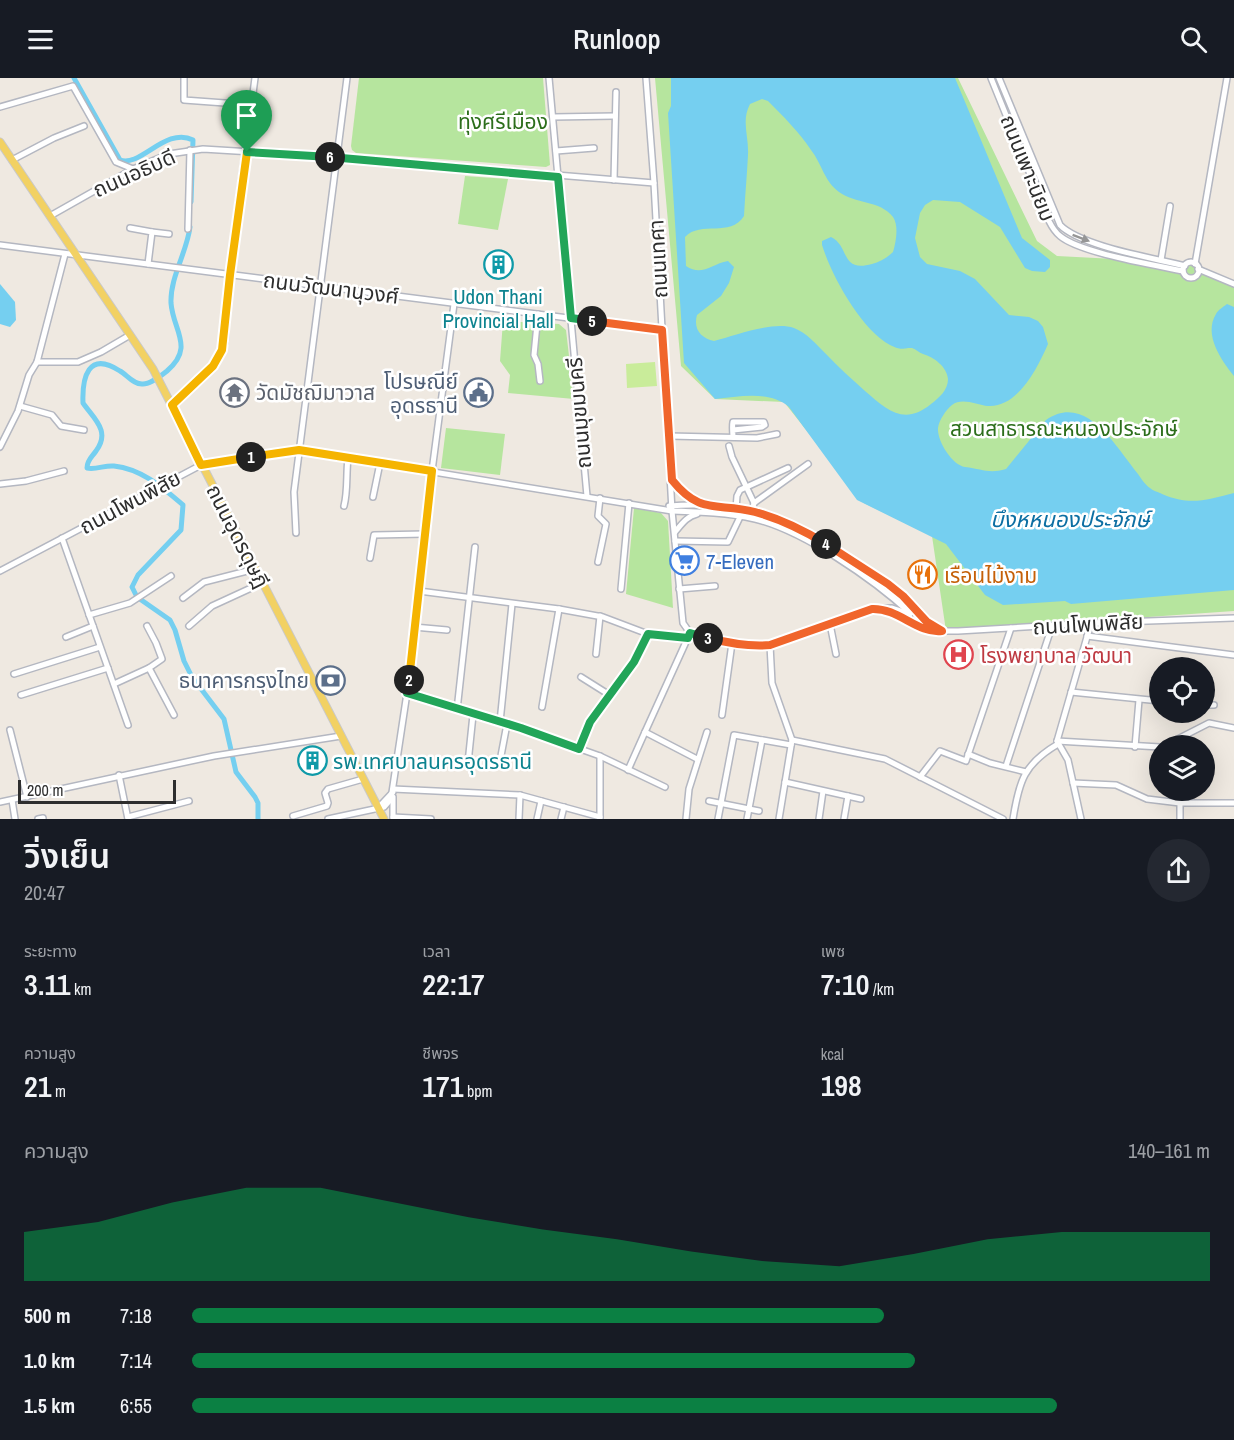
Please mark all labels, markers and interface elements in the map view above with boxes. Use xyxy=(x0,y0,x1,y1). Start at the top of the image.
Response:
text: Runloop xyxy=(573,21,661,57)
icon: menu xyxy=(24,23,57,56)
icon: search xyxy=(1177,23,1210,56)
pin xyxy=(221,90,272,152)
icon: arrive xyxy=(230,99,263,132)
park label: ทุ่งศรีเมือง xyxy=(458,107,548,136)
street label: ถนนเพาะนิยม xyxy=(993,110,1063,226)
street label: ถนนอธิบดี xyxy=(88,142,180,204)
pin: 6 xyxy=(315,142,345,172)
text: 6 xyxy=(326,146,334,168)
street label: ถนนเทศา xyxy=(641,219,675,299)
one-way arrow xyxy=(1072,234,1090,243)
building icon: Udon Thani Provincial Hall xyxy=(482,249,514,281)
street label: ถนนวัฒนานุวงศ์ xyxy=(261,265,401,311)
place label: Udon Thani Provincial Hall xyxy=(442,282,554,335)
pin: 5 xyxy=(577,306,607,336)
text: 5 xyxy=(588,310,596,332)
street label: ถนนมุขมนครี xyxy=(560,356,598,470)
place label: โปรษณีย์ อุดรธานี xyxy=(384,367,458,420)
temple icon: วัดมัชฌิมาวาส xyxy=(219,376,251,408)
public building icon: โปรษณีย์ อุดรธานี xyxy=(463,377,495,409)
place label: วัดมัชฌิมาวาส xyxy=(256,378,375,407)
park label: สวนสาธารณะหนองประจักษ์ xyxy=(950,414,1178,443)
pin: 1 xyxy=(236,442,266,472)
text: 1 xyxy=(247,446,255,468)
street label: ถนนโพนพิสัย xyxy=(74,463,186,541)
street label: ถนนอุดรดุษฎี xyxy=(200,479,276,593)
water label: บึงหหนองประจักษ์ xyxy=(990,504,1153,534)
pin: 4 xyxy=(811,529,841,559)
text: 4 xyxy=(822,533,830,555)
supermarket icon: 7-Eleven xyxy=(669,545,701,577)
place label: 7-Eleven xyxy=(706,547,774,576)
restaurant icon: เรือนไม้งาม xyxy=(907,559,939,591)
place label: เรือนไม้งาม xyxy=(944,561,1037,590)
street label: ถนนโพนพิสัย xyxy=(1032,607,1144,641)
pin: 3 xyxy=(693,623,723,653)
text: 3 xyxy=(704,627,712,649)
hospital icon: โรงพยาบาล วัฒนา xyxy=(943,639,975,671)
place label: โรงพยาบาล วัฒนา xyxy=(980,641,1132,670)
map controls xyxy=(1149,657,1215,801)
button: locate xyxy=(1149,657,1215,723)
bank icon: ธนาคารกรุงไทย xyxy=(314,664,346,696)
pin: 2 xyxy=(394,665,424,695)
place label: ธนาคารกรุงไทย xyxy=(179,666,309,695)
text: 2 xyxy=(405,669,413,691)
button: layers xyxy=(1149,735,1215,801)
building icon: รพ.เทศบาลนครอุดรธานี xyxy=(296,745,328,777)
place label: รพ.เทศบาลนครอุดรธานี xyxy=(333,747,532,776)
scale bar xyxy=(18,777,176,804)
text: 200 m xyxy=(27,779,63,801)
text: วิ่งเย็น xyxy=(24,834,110,878)
button: share xyxy=(1147,839,1210,902)
text: 20:47 xyxy=(24,879,65,906)
text: ระยะทาง xyxy=(24,940,77,962)
text: เวลา xyxy=(422,940,450,962)
text: เพซ xyxy=(821,940,845,962)
text: 3.11 xyxy=(24,964,70,1004)
text: 22:17 xyxy=(422,964,485,1004)
text: 7:10 xyxy=(821,964,869,1004)
text: km xyxy=(70,978,92,1000)
text: /km xyxy=(869,978,894,1000)
text: ความสูง xyxy=(24,1042,76,1064)
text: ชีพจร xyxy=(422,1042,459,1064)
text: kcal xyxy=(821,1043,844,1065)
text: 198 xyxy=(821,1065,862,1105)
text: 21 xyxy=(24,1066,51,1106)
text: 171 xyxy=(422,1066,463,1106)
text: m xyxy=(51,1080,66,1102)
text: bpm xyxy=(463,1080,493,1102)
text: ความสูง xyxy=(24,1137,89,1164)
text: 140–161 m xyxy=(1128,1137,1210,1164)
text: 500 m xyxy=(24,1302,71,1329)
text: 7:18 xyxy=(120,1302,152,1329)
text: 1.0 km xyxy=(24,1347,75,1374)
text: 7:14 xyxy=(120,1347,152,1374)
text: 1.5 km xyxy=(24,1392,75,1419)
text: 6:55 xyxy=(120,1392,152,1419)

